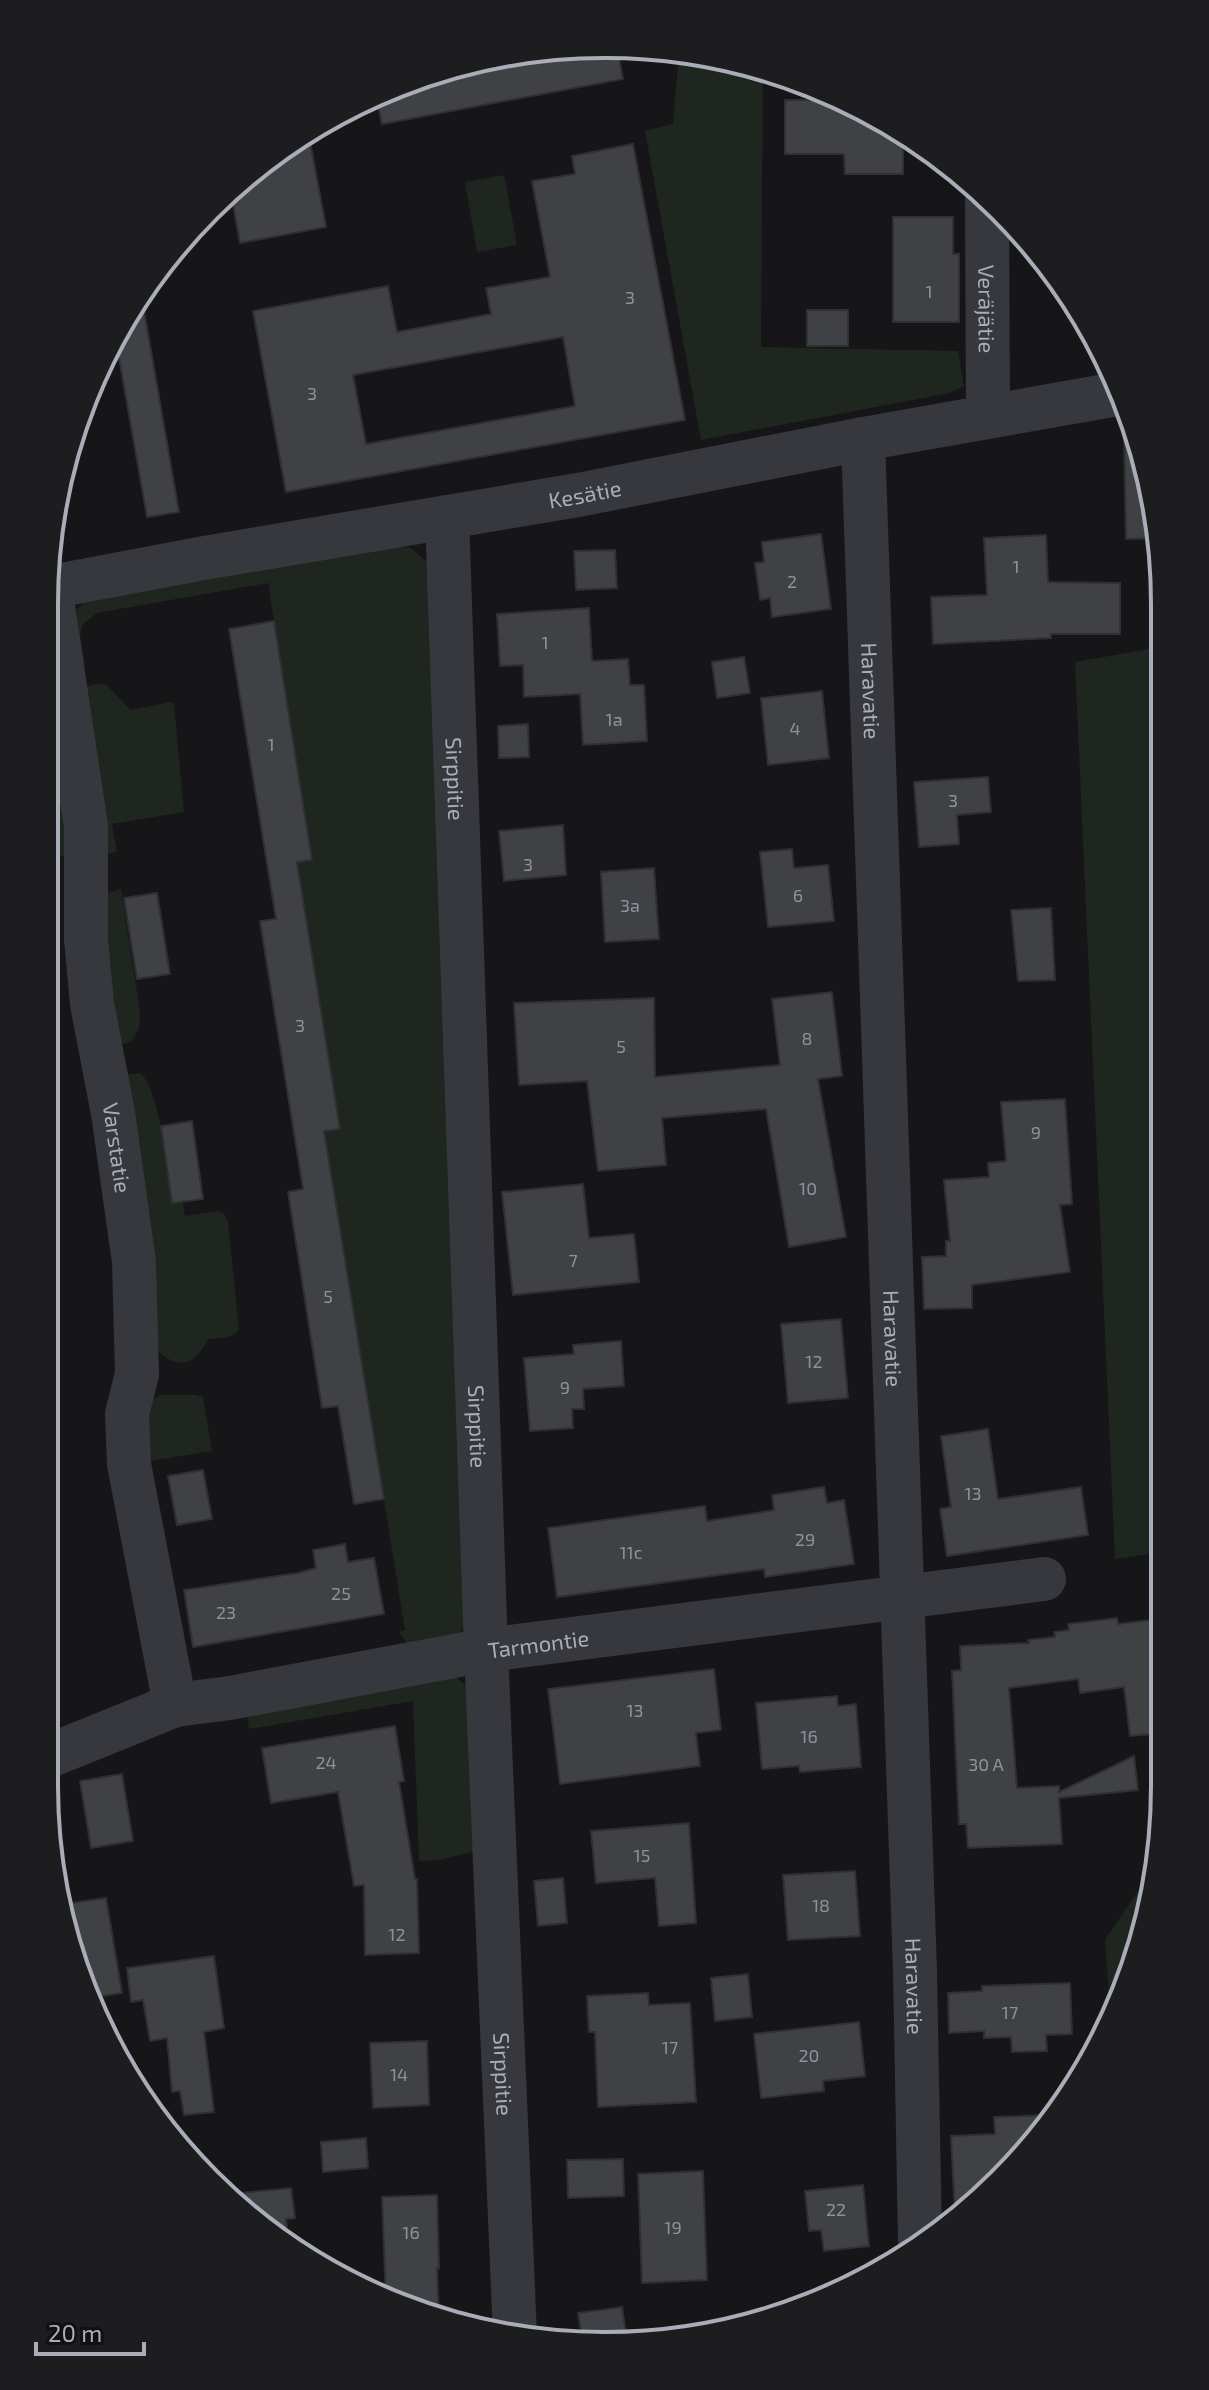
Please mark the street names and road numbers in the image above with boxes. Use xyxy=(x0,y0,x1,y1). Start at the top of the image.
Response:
street label: Veräjätie xyxy=(974,265,1001,353)
street label: Kesätie xyxy=(546,474,623,513)
street label: Haravatie xyxy=(857,642,886,740)
street label: Sirppitie xyxy=(442,737,470,821)
street label: Varstatie xyxy=(98,1100,137,1195)
street label: Haravatie xyxy=(879,1290,908,1387)
street label: Sirppitie xyxy=(464,1384,493,1469)
street label: Tarmontie xyxy=(486,1624,591,1663)
street label: Haravatie xyxy=(901,1937,929,2035)
street label: Sirppitie xyxy=(489,2032,519,2116)

